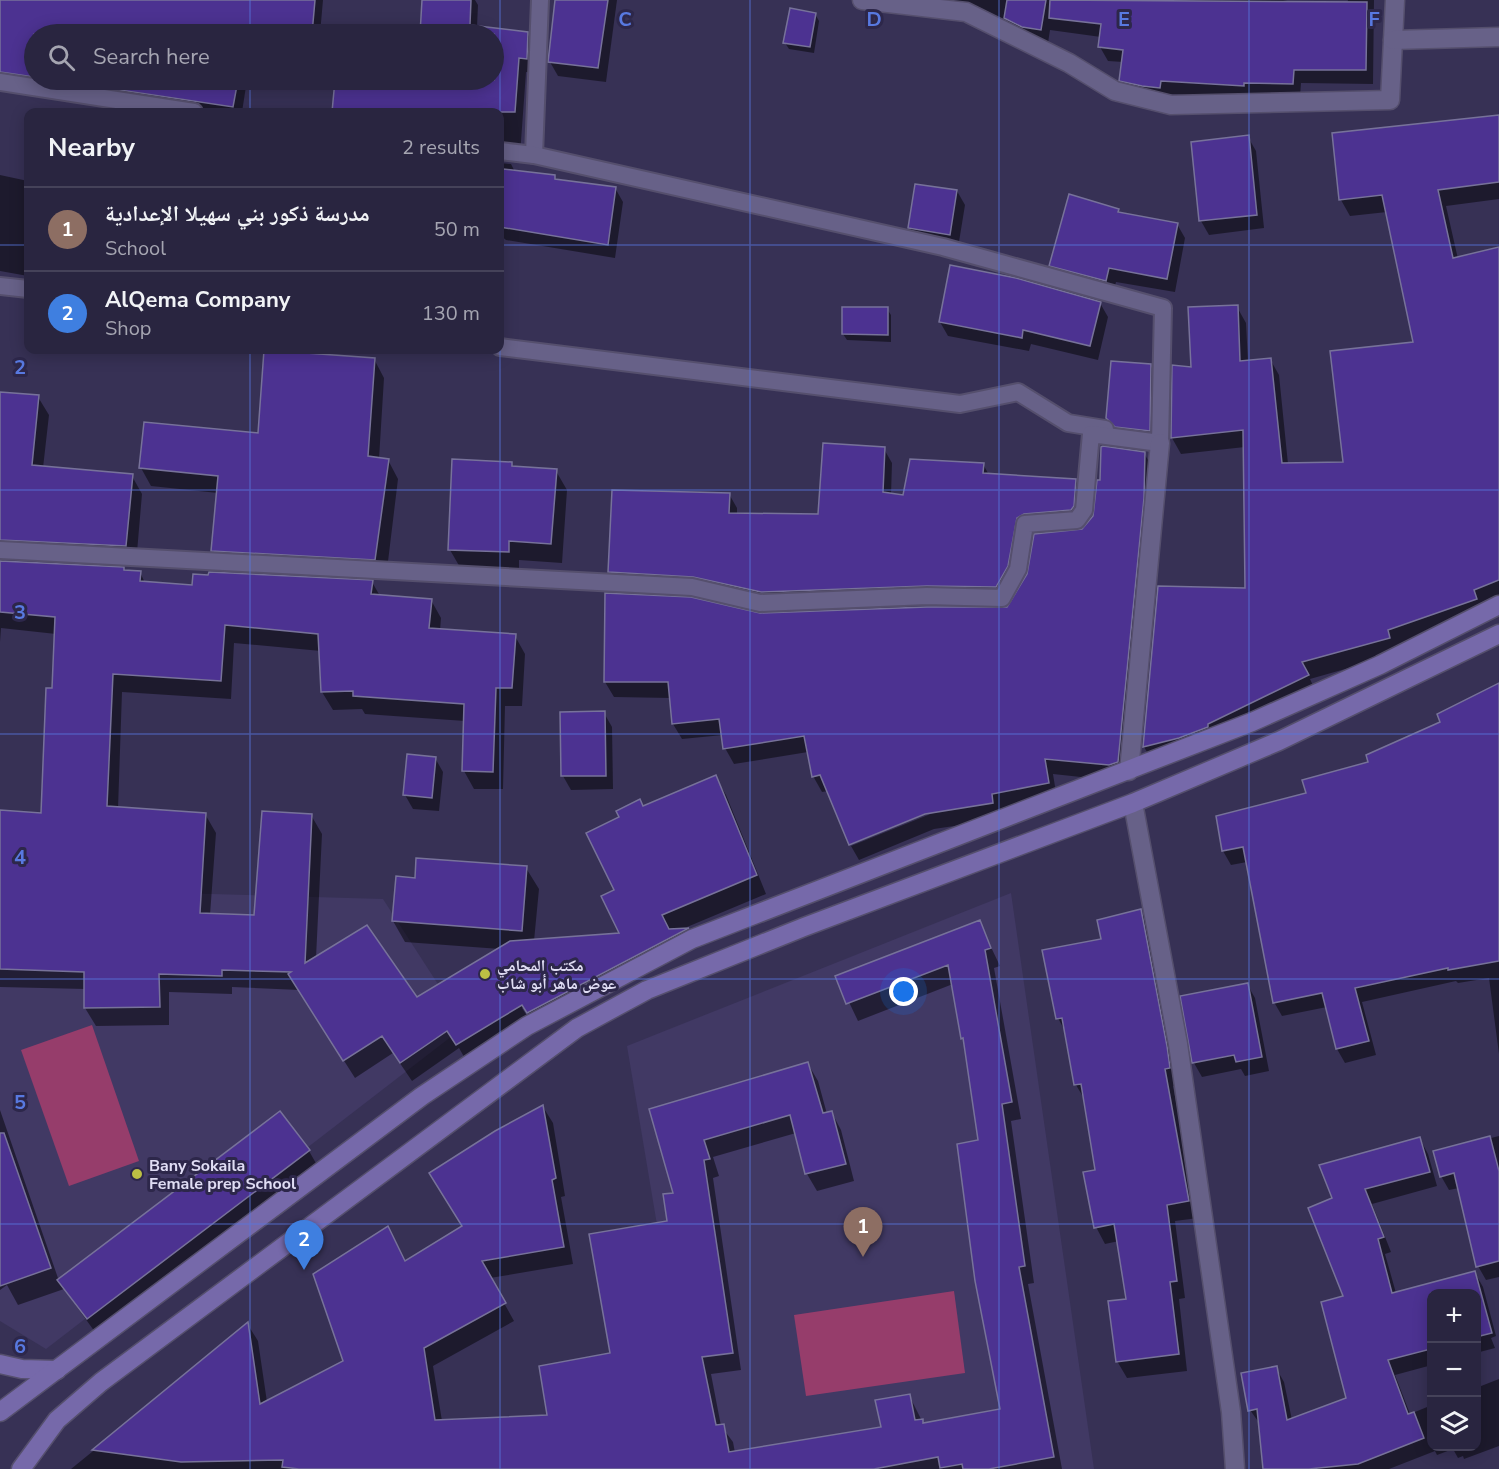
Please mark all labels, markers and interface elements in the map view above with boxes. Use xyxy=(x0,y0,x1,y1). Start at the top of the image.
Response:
text: C xyxy=(618,6,632,33)
text: D xyxy=(866,6,882,33)
text: E xyxy=(1118,6,1130,33)
text: F xyxy=(1368,6,1380,33)
search box xyxy=(24,24,504,90)
icon: search xyxy=(45,41,78,74)
text: Search here xyxy=(93,42,210,72)
text: Nearby xyxy=(48,130,135,165)
text: 2 results xyxy=(402,134,480,161)
text: مدرسة ذكور بني سهيلا الإعدادية xyxy=(105,199,370,229)
text: 1 xyxy=(62,216,74,243)
text: 50 m xyxy=(434,216,480,243)
text: School xyxy=(105,235,166,262)
text: AlQema Company xyxy=(105,285,290,315)
text: 2 xyxy=(62,300,74,327)
text: 130 m xyxy=(422,300,480,327)
text: Shop xyxy=(105,315,151,342)
text: 2 xyxy=(14,354,26,381)
text: 3 xyxy=(14,599,26,626)
text: 4 xyxy=(14,844,26,871)
place label: مكتب المحامي عوض ماهر أبو شاب xyxy=(497,955,616,995)
marker: مكتب المحامي عوض ماهر أبو شاب xyxy=(478,967,492,981)
your location xyxy=(889,977,918,1006)
text: 5 xyxy=(14,1089,26,1116)
place label: Bany Sokaila Female prep School xyxy=(149,1155,296,1195)
marker: Bany Sokaila Female prep School xyxy=(130,1167,144,1181)
pin: 1 xyxy=(844,1208,882,1257)
pin: 2 xyxy=(284,1220,324,1270)
map controls xyxy=(1427,1289,1481,1451)
button: + xyxy=(1427,1289,1481,1343)
text: 6 xyxy=(14,1333,26,1360)
button: − xyxy=(1427,1343,1481,1397)
button: layers xyxy=(1427,1397,1481,1451)

